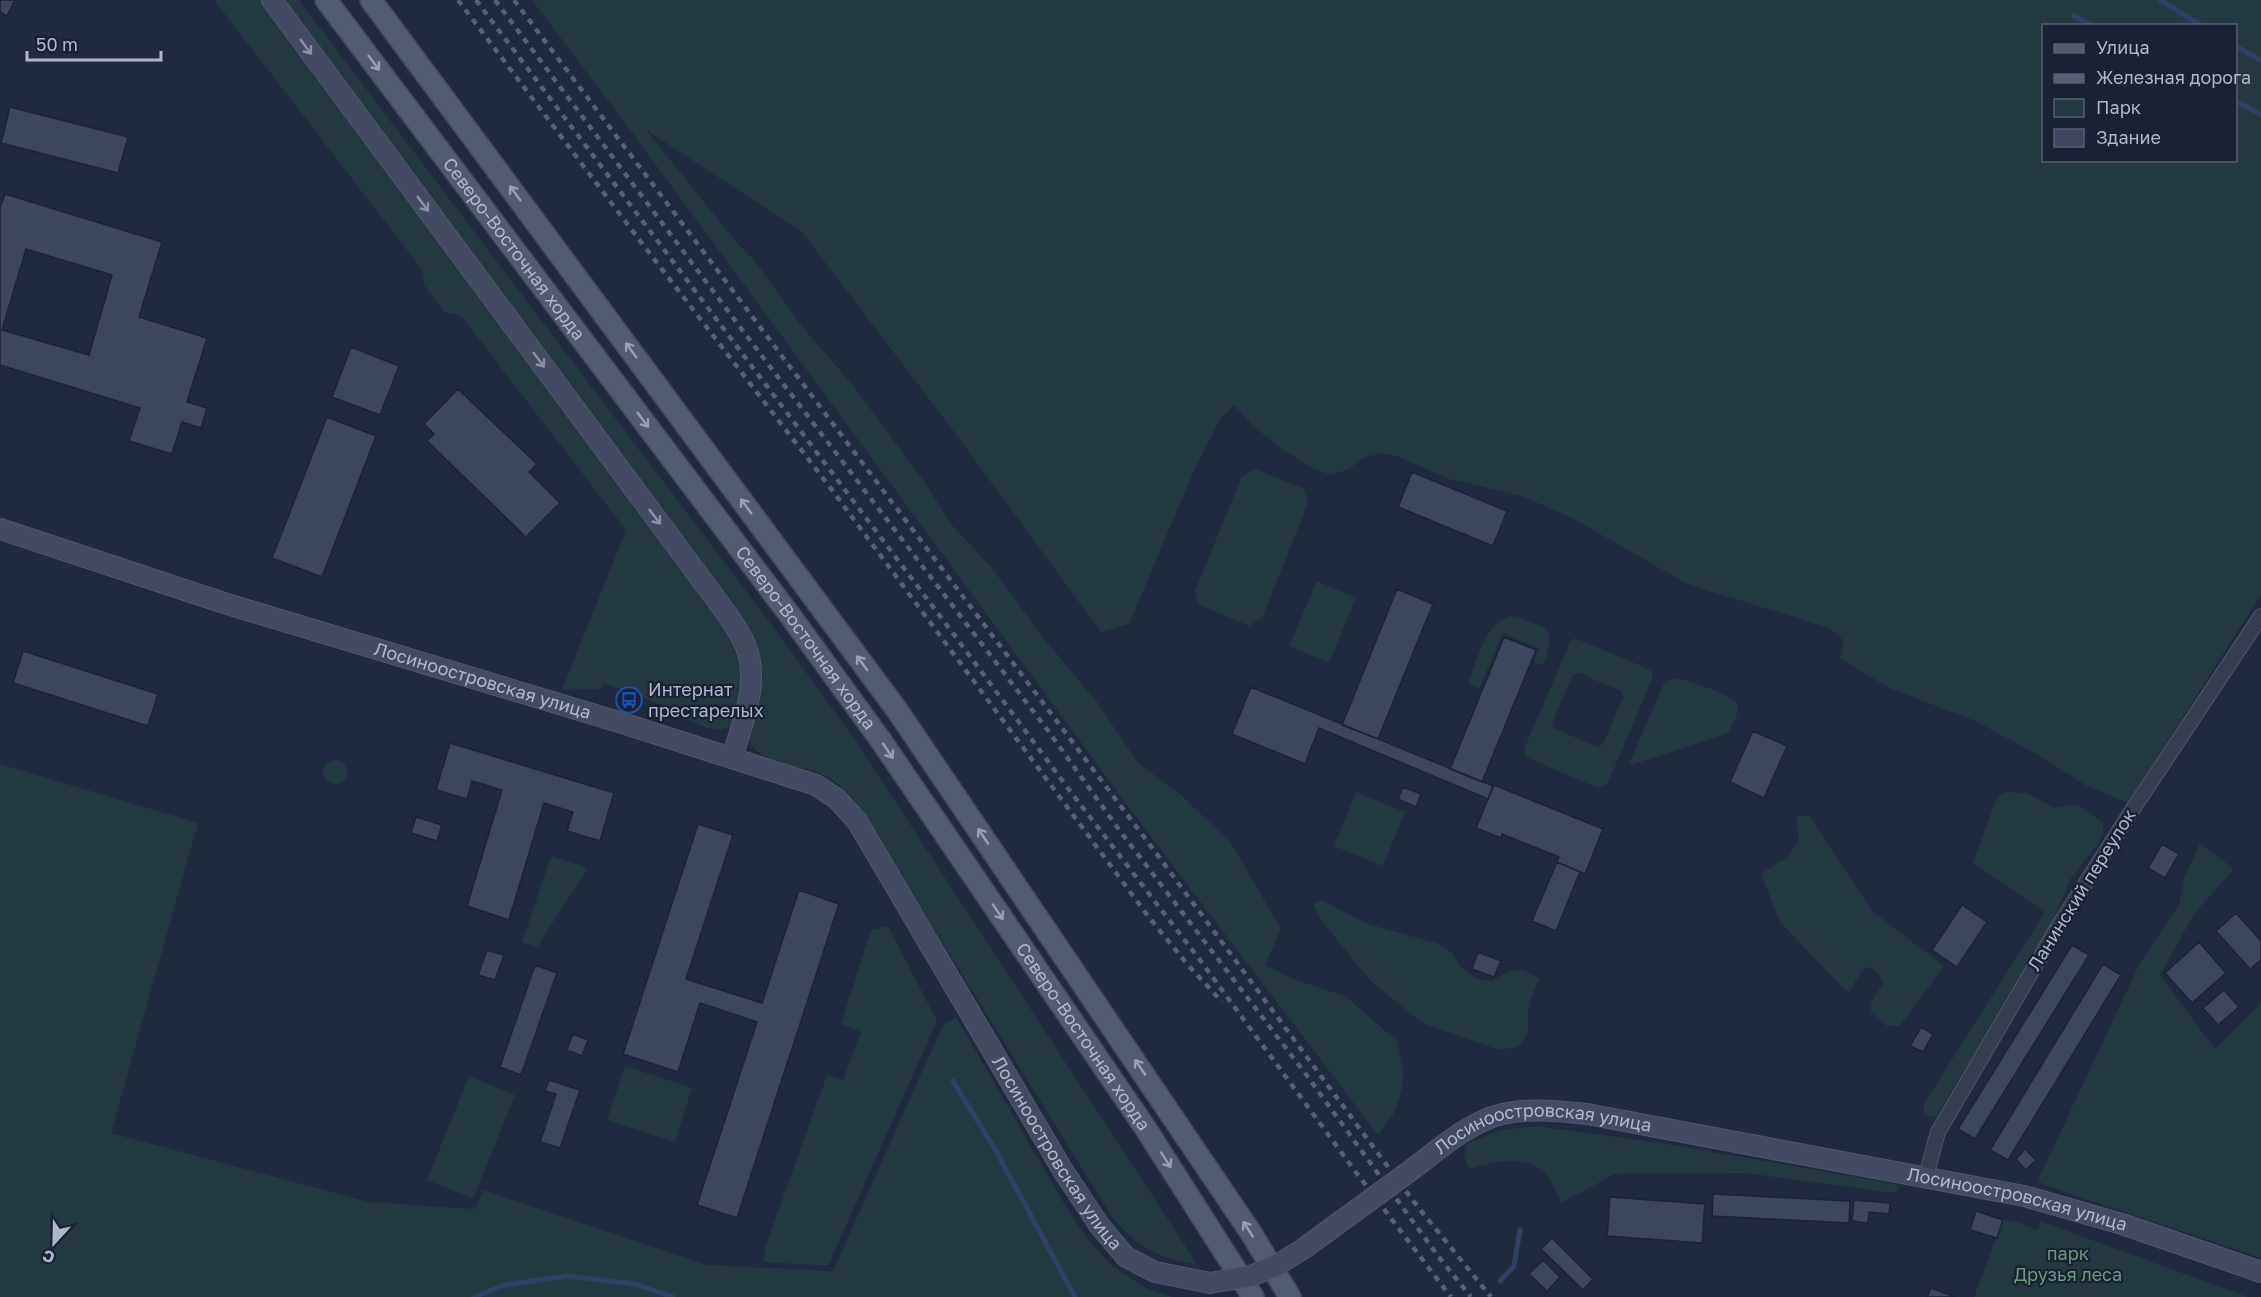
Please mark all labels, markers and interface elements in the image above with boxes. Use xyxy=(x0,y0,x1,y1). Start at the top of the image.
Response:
scale bar xyxy=(27,24,160,62)
legend xyxy=(2042,24,2237,162)
text: 50 m xyxy=(36,33,78,55)
text: Улица xyxy=(2096,36,2150,58)
one-way arrow xyxy=(300,39,313,55)
one-way arrow xyxy=(367,55,380,71)
text: Железная дорога xyxy=(2096,66,2251,88)
text: Парк xyxy=(2096,96,2141,118)
text: Здание xyxy=(2096,126,2161,148)
street label: Северо-Восточная хорда xyxy=(439,153,590,344)
one-way arrow xyxy=(508,185,521,201)
one-way arrow xyxy=(416,195,429,211)
one-way arrow xyxy=(624,342,637,358)
one-way arrow xyxy=(532,352,545,368)
one-way arrow xyxy=(637,412,650,428)
one-way arrow xyxy=(740,499,753,515)
one-way arrow xyxy=(649,508,662,524)
street label: Северо-Восточная хорда xyxy=(731,541,881,733)
street label: Лосиноостровская улица xyxy=(372,637,594,723)
one-way arrow xyxy=(856,656,869,672)
place label: Интернат престарелых xyxy=(648,678,764,721)
bus stop icon: Интернат престарелых xyxy=(614,685,644,715)
one-way arrow xyxy=(882,742,894,758)
street label: Ланинский переулок xyxy=(2022,805,2140,974)
one-way arrow xyxy=(977,829,989,845)
one-way arrow xyxy=(992,903,1004,919)
street label: Северо-Восточная хорда xyxy=(1012,938,1156,1134)
street label: Лосиноостровская улица xyxy=(988,1052,1127,1254)
one-way arrow xyxy=(1134,1060,1146,1076)
street label: Лосиноостровская улица xyxy=(1430,1098,1653,1158)
one-way arrow xyxy=(1161,1151,1173,1168)
street label: Лосиноостровская улица xyxy=(1905,1162,2130,1235)
north arrow xyxy=(24,1213,84,1273)
one-way arrow xyxy=(1242,1221,1254,1238)
park label: парк Друзья леса xyxy=(2014,1242,2122,1285)
text: С xyxy=(39,1246,57,1268)

